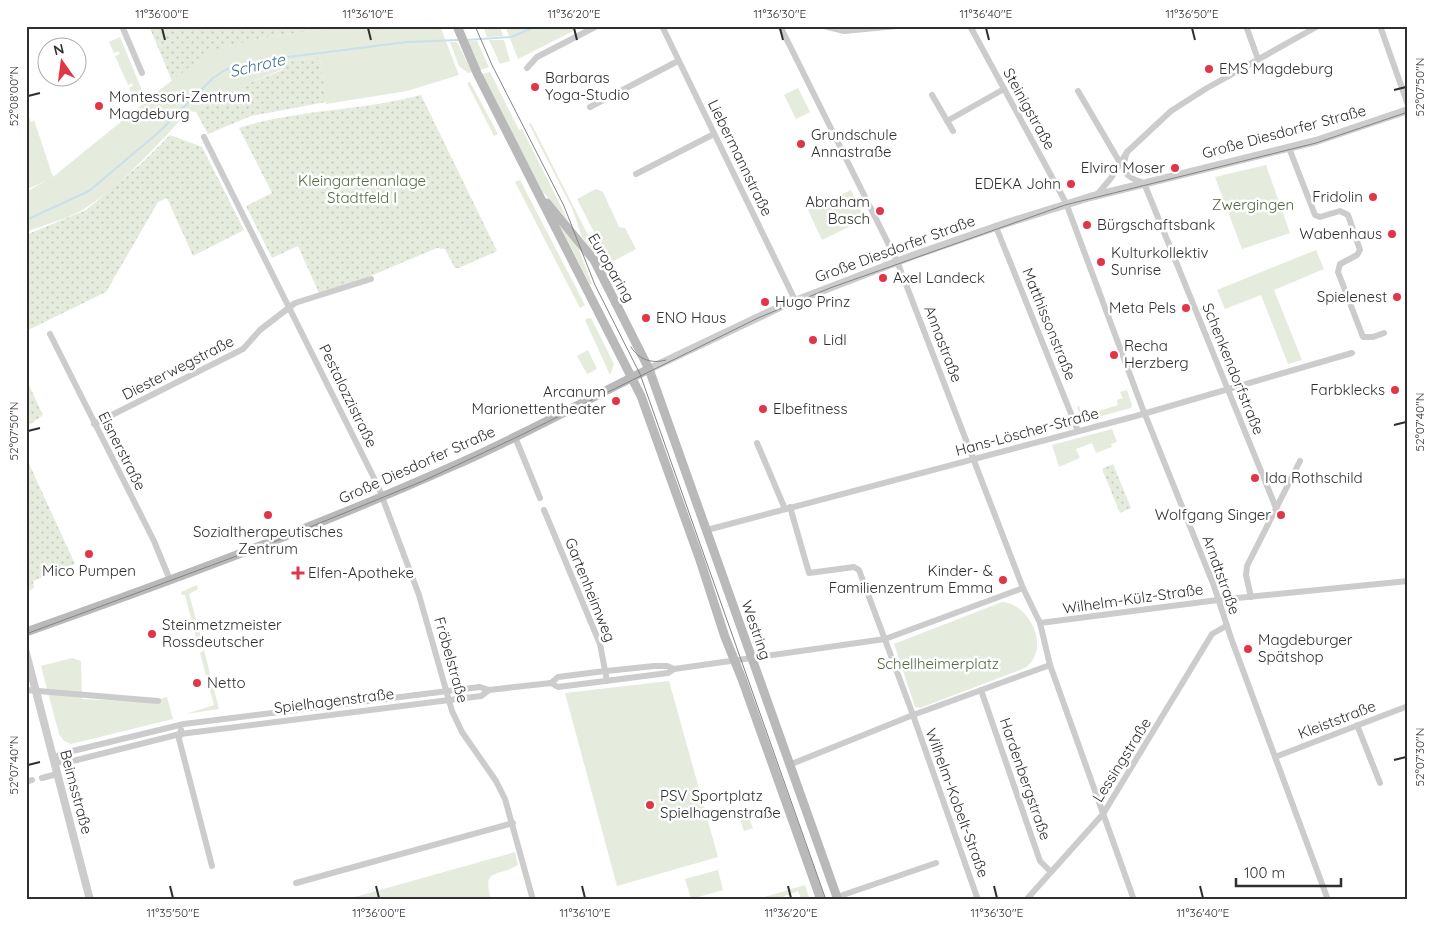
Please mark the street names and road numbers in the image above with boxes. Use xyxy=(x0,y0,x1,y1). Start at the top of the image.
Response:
street label: Steinigstraße xyxy=(999,65,1060,153)
street label: Liebermannstraße xyxy=(704,96,777,219)
street label: Große Diesdorfer Straße xyxy=(1200,100,1368,163)
street label: Große Diesdorfer Straße xyxy=(812,211,977,286)
street label: Europaring xyxy=(584,230,639,306)
street label: Matthissonstraße xyxy=(1018,265,1081,383)
street label: Schenkendorfstraße xyxy=(1198,300,1269,437)
street label: Annastraße xyxy=(920,303,967,385)
street label: Diesterwegstraße xyxy=(119,331,237,404)
street label: Pestalozzistraße xyxy=(315,341,382,451)
street label: Hans-Löscher-Straße xyxy=(953,403,1101,460)
street label: Eisnerstraße xyxy=(94,408,150,493)
street label: Große Diesdorfer Straße xyxy=(336,422,498,508)
street label: Arndtstraße xyxy=(1198,533,1245,617)
street label: Gartenheimweg xyxy=(561,535,620,645)
street label: Wilhelm-Külz-Straße xyxy=(1061,579,1204,618)
street label: Westring xyxy=(737,597,776,662)
street label: Fröbelstraße xyxy=(430,615,473,705)
street label: Spielhagenstraße xyxy=(273,684,395,717)
street label: Kleiststraße xyxy=(1295,696,1378,743)
street label: Lessingstraße xyxy=(1088,714,1155,805)
street label: Hardenbergstraße xyxy=(996,715,1055,843)
street label: Wilhelm-Kobelt-Straße xyxy=(922,725,993,880)
street label: Beimsstraße xyxy=(56,748,97,836)

